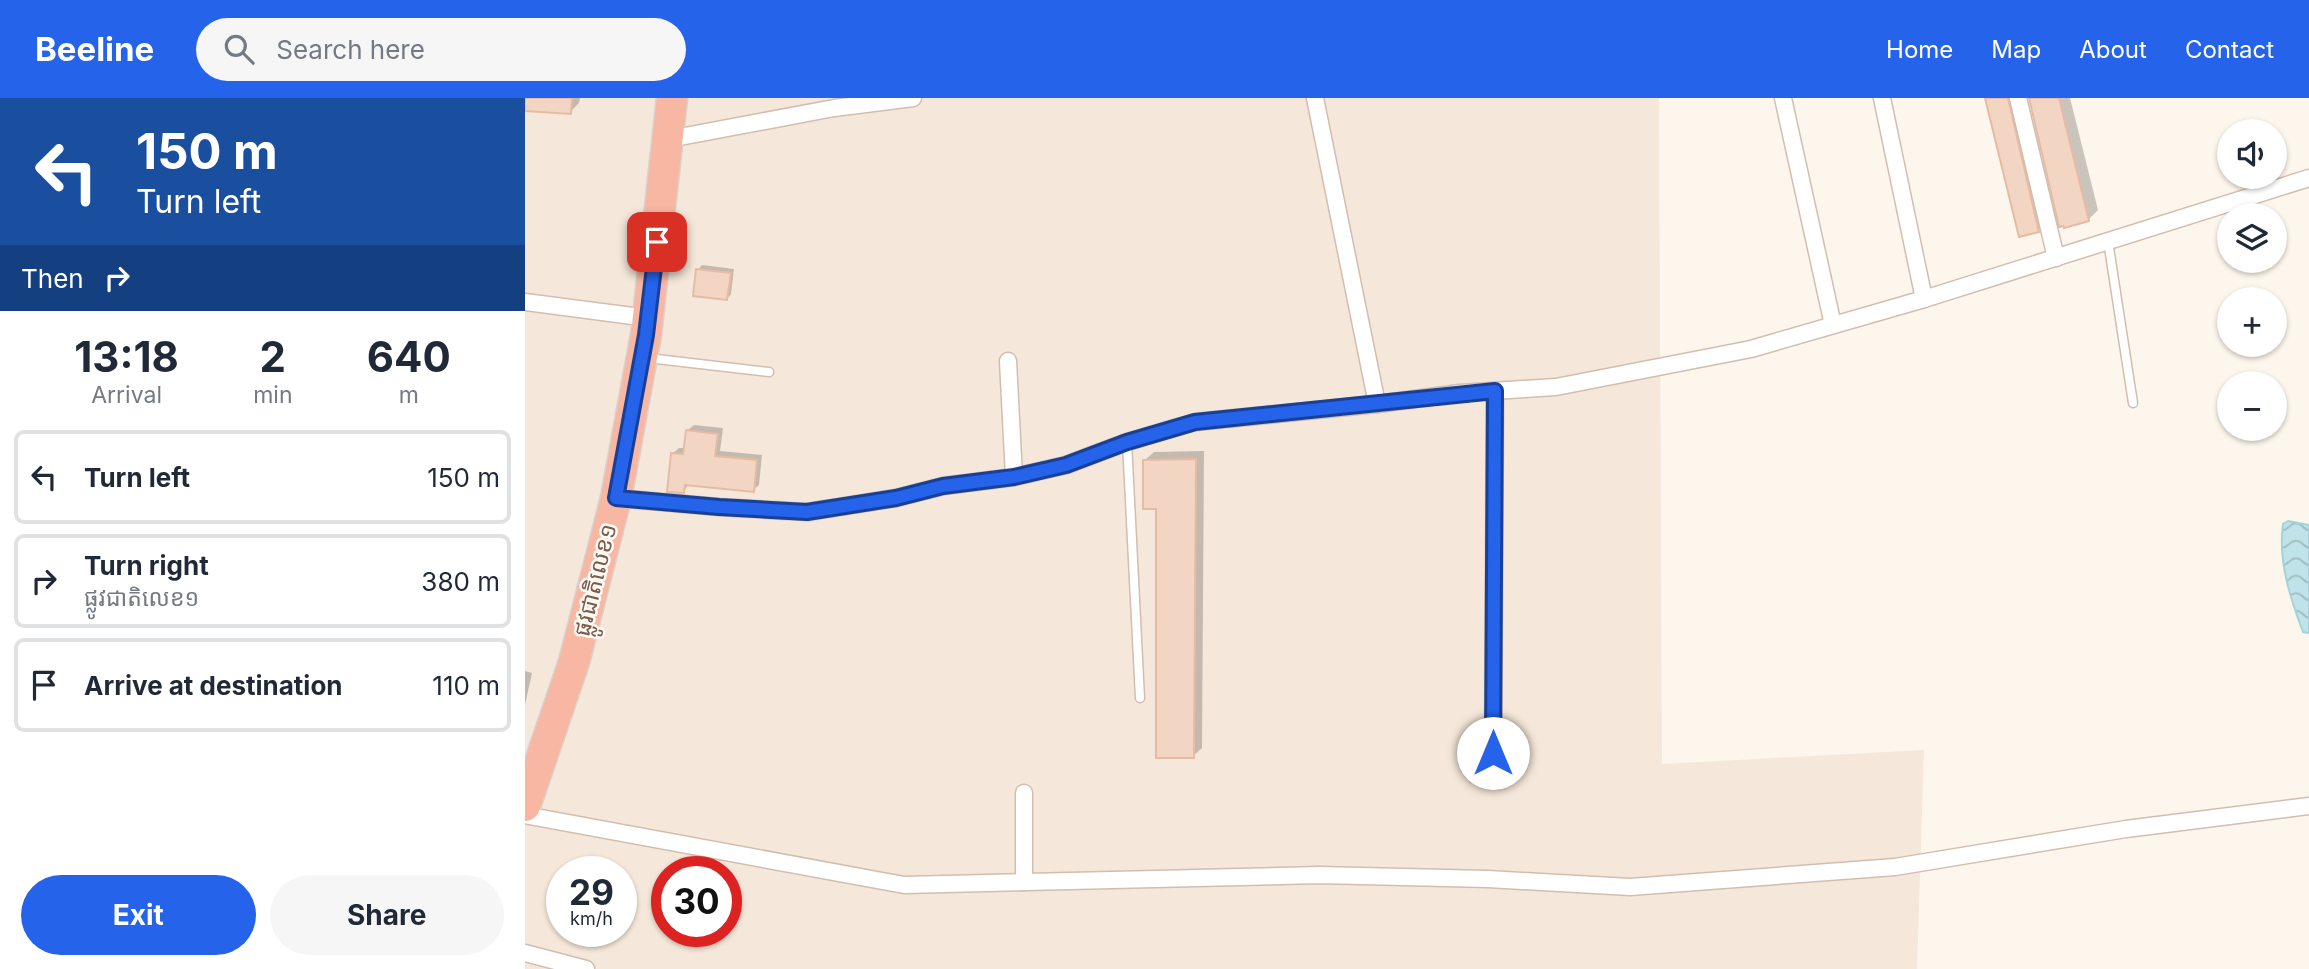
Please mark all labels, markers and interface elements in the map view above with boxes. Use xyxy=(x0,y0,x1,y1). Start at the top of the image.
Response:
search box xyxy=(196,18,686,81)
text: Beeline xyxy=(35,29,154,69)
icon: search xyxy=(220,30,258,68)
text: Search here xyxy=(276,34,425,65)
text: Home xyxy=(1886,35,1953,64)
text: Map xyxy=(1991,35,2041,64)
text: About xyxy=(2079,35,2147,64)
text: Contact xyxy=(2185,35,2274,64)
map controls xyxy=(2217,119,2287,441)
button: sound xyxy=(2217,119,2287,189)
text: 150 m xyxy=(136,122,278,181)
icon: left xyxy=(21,126,112,217)
text: Turn left xyxy=(136,182,261,221)
button: layers xyxy=(2217,203,2287,273)
pin xyxy=(627,212,687,272)
icon: arrive xyxy=(638,223,676,261)
icon: right xyxy=(98,259,136,297)
text: Then xyxy=(21,263,84,294)
button: + xyxy=(2217,287,2287,357)
text: 13:18 xyxy=(74,331,179,382)
text: 2 xyxy=(260,331,286,382)
text: 640 xyxy=(367,331,451,382)
button: − xyxy=(2217,371,2287,441)
text: Arrival xyxy=(91,381,162,409)
text: min xyxy=(253,381,292,409)
text: m xyxy=(399,381,419,409)
icon: left xyxy=(25,458,63,496)
text: Turn left xyxy=(84,462,190,493)
text: 150 m xyxy=(427,462,500,493)
street label: ផ្លូវជាតិលេខ១ xyxy=(567,521,630,641)
text: Turn right xyxy=(84,550,209,581)
icon: right xyxy=(25,562,63,600)
text: 380 m xyxy=(421,566,500,597)
text: ផ្លូវជាតិលេខ១ xyxy=(84,584,199,612)
icon: arrive xyxy=(25,666,63,704)
text: Arrive at destination xyxy=(84,670,343,701)
text: 110 m xyxy=(432,670,500,701)
position arrow xyxy=(1456,716,1530,790)
speed limit sign: 30 xyxy=(651,856,742,947)
text: 29 xyxy=(569,871,614,913)
button: Exit xyxy=(21,875,256,955)
button: Share xyxy=(270,875,504,955)
text: km/h xyxy=(570,908,613,929)

